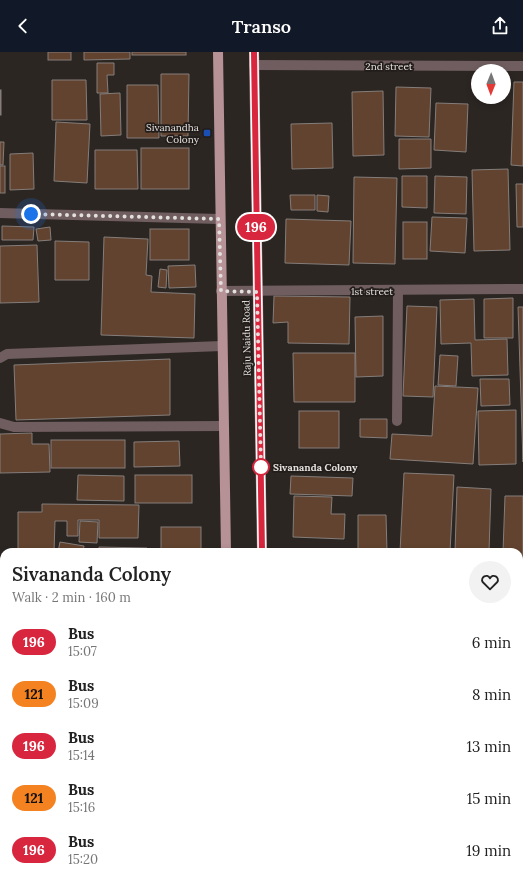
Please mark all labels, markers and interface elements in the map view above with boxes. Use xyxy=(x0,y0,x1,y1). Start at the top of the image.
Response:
icon: back xyxy=(12,15,34,37)
text: Transo xyxy=(232,15,291,38)
icon: share xyxy=(489,15,511,37)
street label: 2nd street xyxy=(365,60,413,73)
north arrow xyxy=(471,64,511,104)
map controls xyxy=(471,64,511,104)
place label: Sivanandha Colony xyxy=(146,121,200,146)
marker: Sivanandha Colony xyxy=(202,128,212,138)
your location xyxy=(21,204,41,224)
line badge: 196 xyxy=(233,214,279,240)
text: 196 xyxy=(245,218,267,236)
street label: 1st street xyxy=(351,285,393,298)
street label: Raju Naidu Road xyxy=(239,300,254,376)
marker: Sivananda Colony xyxy=(252,458,270,476)
place label: Sivananda Colony xyxy=(273,461,358,474)
button: heart xyxy=(469,561,511,603)
text: Sivananda Colony xyxy=(12,562,171,586)
text: Walk · 2 min · 160 m xyxy=(12,589,131,606)
text: Bus xyxy=(68,624,94,643)
text: 196 xyxy=(23,633,45,651)
text: 6 min xyxy=(472,633,511,652)
text: 15:07 xyxy=(68,643,97,660)
text: Bus xyxy=(68,676,94,695)
text: 121 xyxy=(25,685,43,703)
text: 8 min xyxy=(472,685,511,704)
text: 15:09 xyxy=(68,695,99,712)
text: Bus xyxy=(68,728,94,747)
text: 196 xyxy=(23,737,45,755)
text: 13 min xyxy=(467,737,511,756)
text: 15:14 xyxy=(68,747,95,764)
text: Bus xyxy=(68,780,94,799)
text: 121 xyxy=(25,789,43,807)
text: 15 min xyxy=(467,789,511,808)
text: 15:16 xyxy=(68,799,95,816)
text: Bus xyxy=(68,832,94,851)
text: 196 xyxy=(23,841,45,859)
text: 19 min xyxy=(466,841,511,860)
text: 15:20 xyxy=(68,851,98,868)

